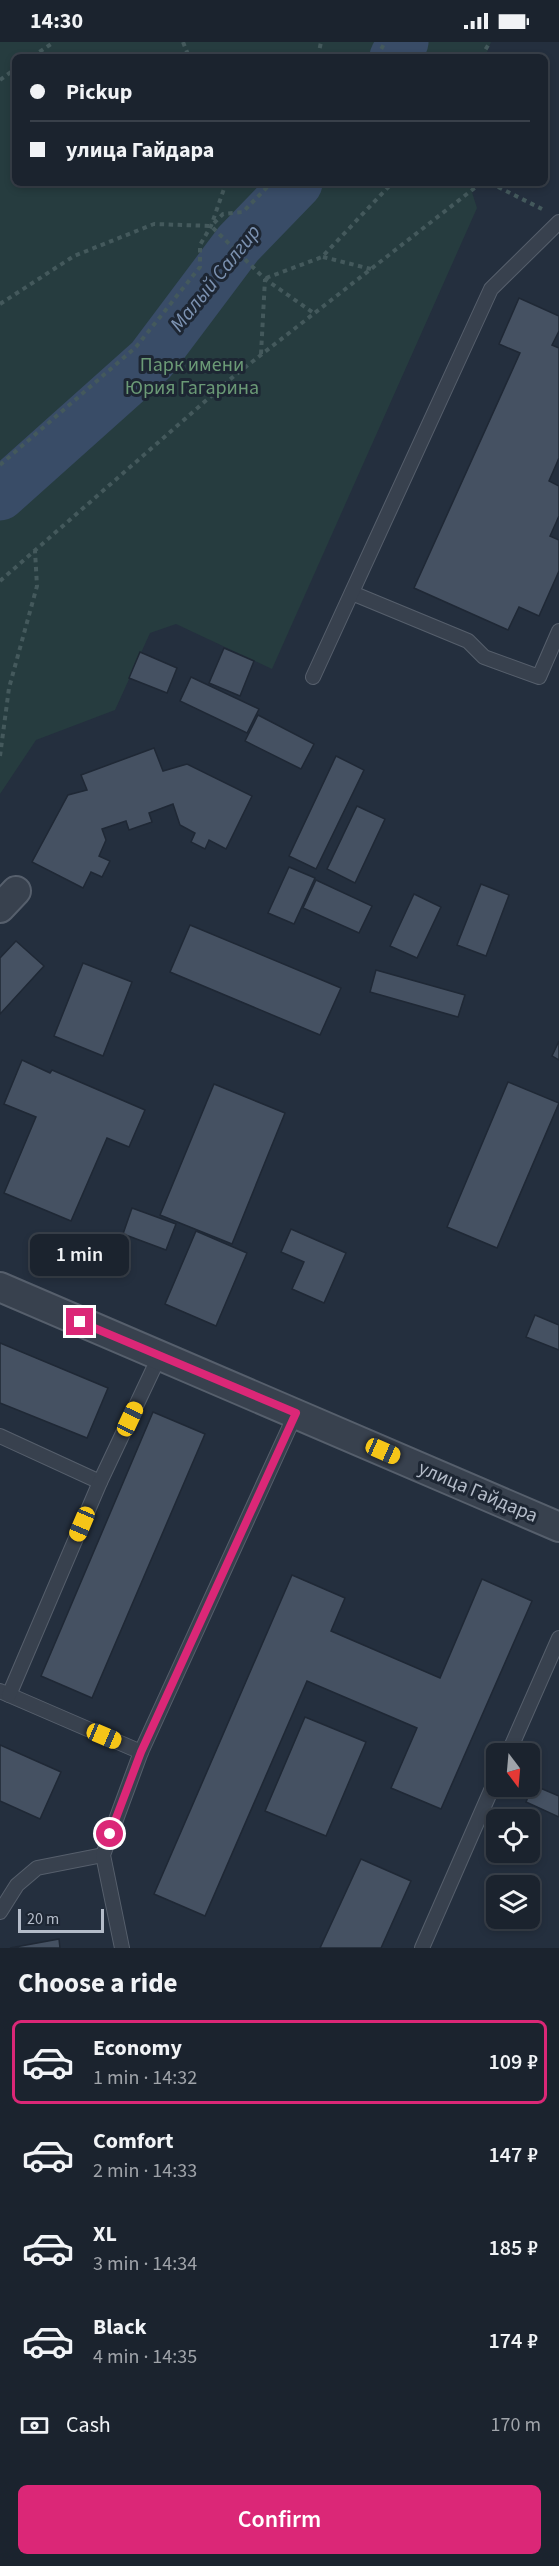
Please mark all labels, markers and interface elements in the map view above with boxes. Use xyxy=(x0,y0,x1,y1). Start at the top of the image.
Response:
text: 14:30 xyxy=(30,5,83,37)
text: Pickup xyxy=(66,76,132,108)
text: улица Гайдара xyxy=(66,134,214,166)
water label: Малый Салгир xyxy=(162,218,268,338)
park label: Парк имени Юрия Гагарина xyxy=(125,351,259,402)
callout: 1 min xyxy=(31,1235,130,1277)
text: 1 min xyxy=(56,1241,103,1269)
route end xyxy=(66,1308,93,1335)
car xyxy=(114,1399,146,1439)
car xyxy=(363,1435,403,1467)
street label: улица Гайдара xyxy=(414,1454,542,1530)
car xyxy=(67,1504,97,1544)
car xyxy=(84,1721,124,1751)
north arrow xyxy=(486,1743,540,1797)
map controls xyxy=(486,1743,540,1929)
button: locate xyxy=(486,1809,540,1863)
route start xyxy=(96,1820,123,1847)
button: layers xyxy=(486,1875,540,1929)
scale bar xyxy=(18,1906,104,1934)
text: 20 m xyxy=(27,1908,59,1930)
text: Choose a ride xyxy=(18,1964,178,2003)
text: Economy xyxy=(93,2032,182,2064)
icon: car xyxy=(21,2035,75,2089)
text: 109 ₽ xyxy=(488,2046,538,2078)
text: 1 min · 14:32 xyxy=(93,2064,197,2092)
text: Comfort xyxy=(93,2125,174,2157)
icon: car xyxy=(21,2128,75,2182)
text: 147 ₽ xyxy=(488,2139,538,2171)
text: 2 min · 14:33 xyxy=(93,2157,197,2185)
text: XL xyxy=(93,2218,117,2250)
icon: car xyxy=(21,2221,75,2275)
text: 185 ₽ xyxy=(488,2232,538,2264)
text: 3 min · 14:34 xyxy=(93,2250,197,2278)
text: Black xyxy=(93,2311,147,2343)
icon: car xyxy=(21,2314,75,2368)
text: 174 ₽ xyxy=(488,2325,538,2357)
text: 4 min · 14:35 xyxy=(93,2343,197,2371)
icon: cash xyxy=(18,2409,51,2442)
text: Cash xyxy=(66,2409,111,2441)
text: 170 m xyxy=(491,2411,541,2439)
button: Confirm xyxy=(18,2485,541,2554)

